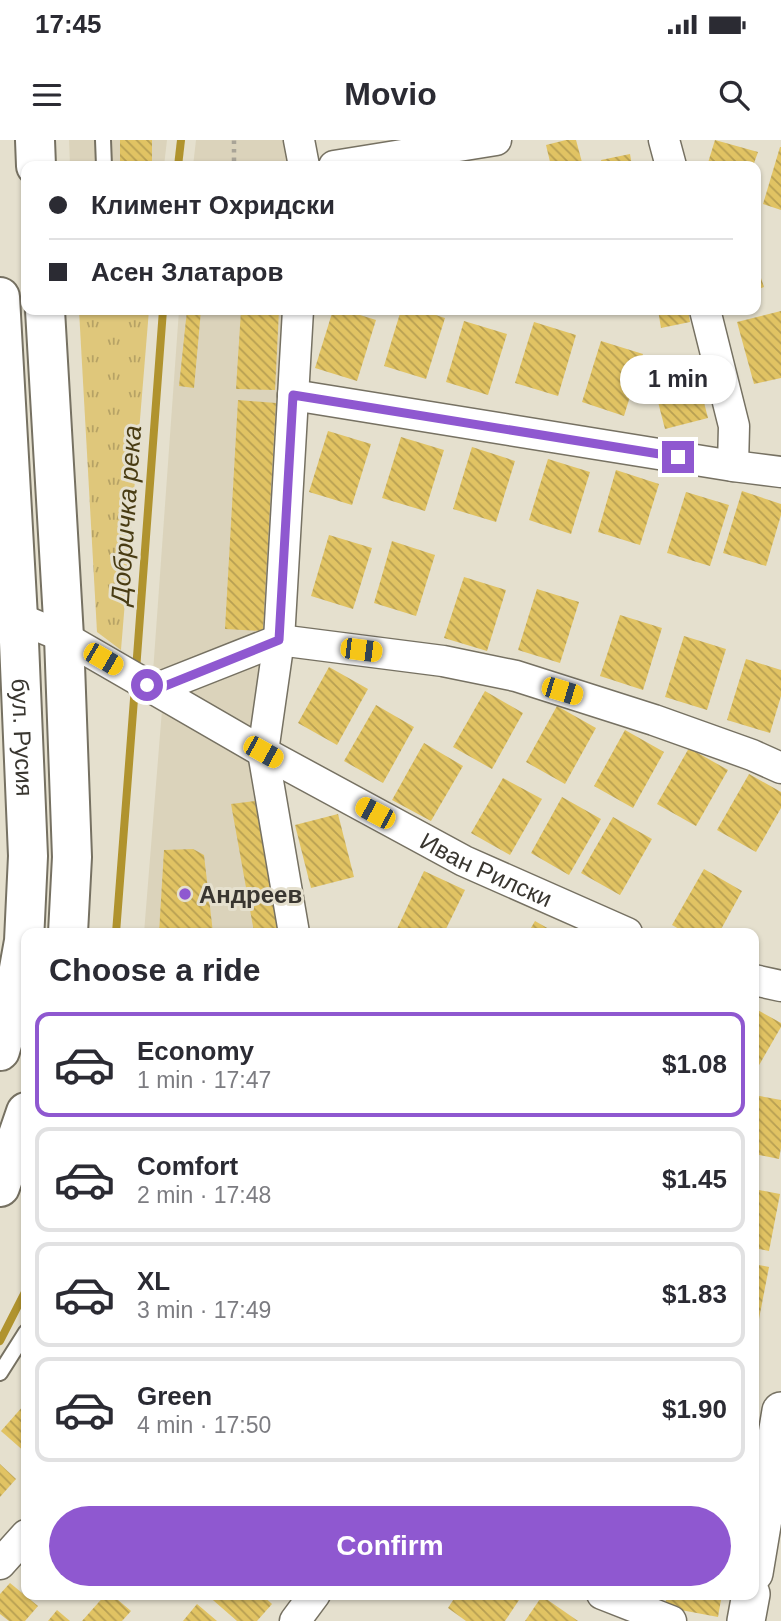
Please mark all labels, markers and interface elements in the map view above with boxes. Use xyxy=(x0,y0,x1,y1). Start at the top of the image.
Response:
text: 17:45 xyxy=(35,9,102,39)
icon: menu xyxy=(28,76,66,114)
text: Movio xyxy=(344,76,437,112)
icon: search xyxy=(715,76,753,114)
text: Климент Охридски xyxy=(91,190,335,220)
text: Асен Златаров xyxy=(91,257,284,287)
callout: 1 min xyxy=(620,356,736,404)
text: 1 min xyxy=(648,366,708,392)
water label: Добричка река xyxy=(105,424,147,609)
route end xyxy=(662,441,694,473)
car xyxy=(339,637,384,663)
car xyxy=(80,639,127,679)
route start xyxy=(131,669,163,701)
car xyxy=(539,675,586,707)
street label: бул. Русия xyxy=(7,678,39,797)
car xyxy=(240,733,287,771)
car xyxy=(352,794,399,832)
street label: Иван Рилски xyxy=(416,827,556,912)
place label: Андреев xyxy=(199,881,302,908)
marker: Андреев xyxy=(177,886,193,902)
text: Choose a ride xyxy=(49,952,261,988)
icon: car xyxy=(53,1033,116,1096)
text: Economy xyxy=(137,1036,254,1066)
text: $1.08 xyxy=(662,1049,727,1079)
text: 1 min · 17:47 xyxy=(137,1067,271,1093)
icon: car xyxy=(53,1148,116,1211)
text: Comfort xyxy=(137,1151,238,1181)
text: $1.45 xyxy=(662,1164,727,1194)
text: 2 min · 17:48 xyxy=(137,1182,271,1208)
icon: car xyxy=(53,1263,116,1326)
text: XL xyxy=(137,1266,170,1296)
text: $1.83 xyxy=(662,1279,727,1309)
text: 3 min · 17:49 xyxy=(137,1297,271,1323)
icon: car xyxy=(53,1378,116,1441)
text: Green xyxy=(137,1381,212,1411)
text: $1.90 xyxy=(662,1394,727,1424)
text: 4 min · 17:50 xyxy=(137,1412,271,1438)
button: Confirm xyxy=(49,1506,731,1586)

